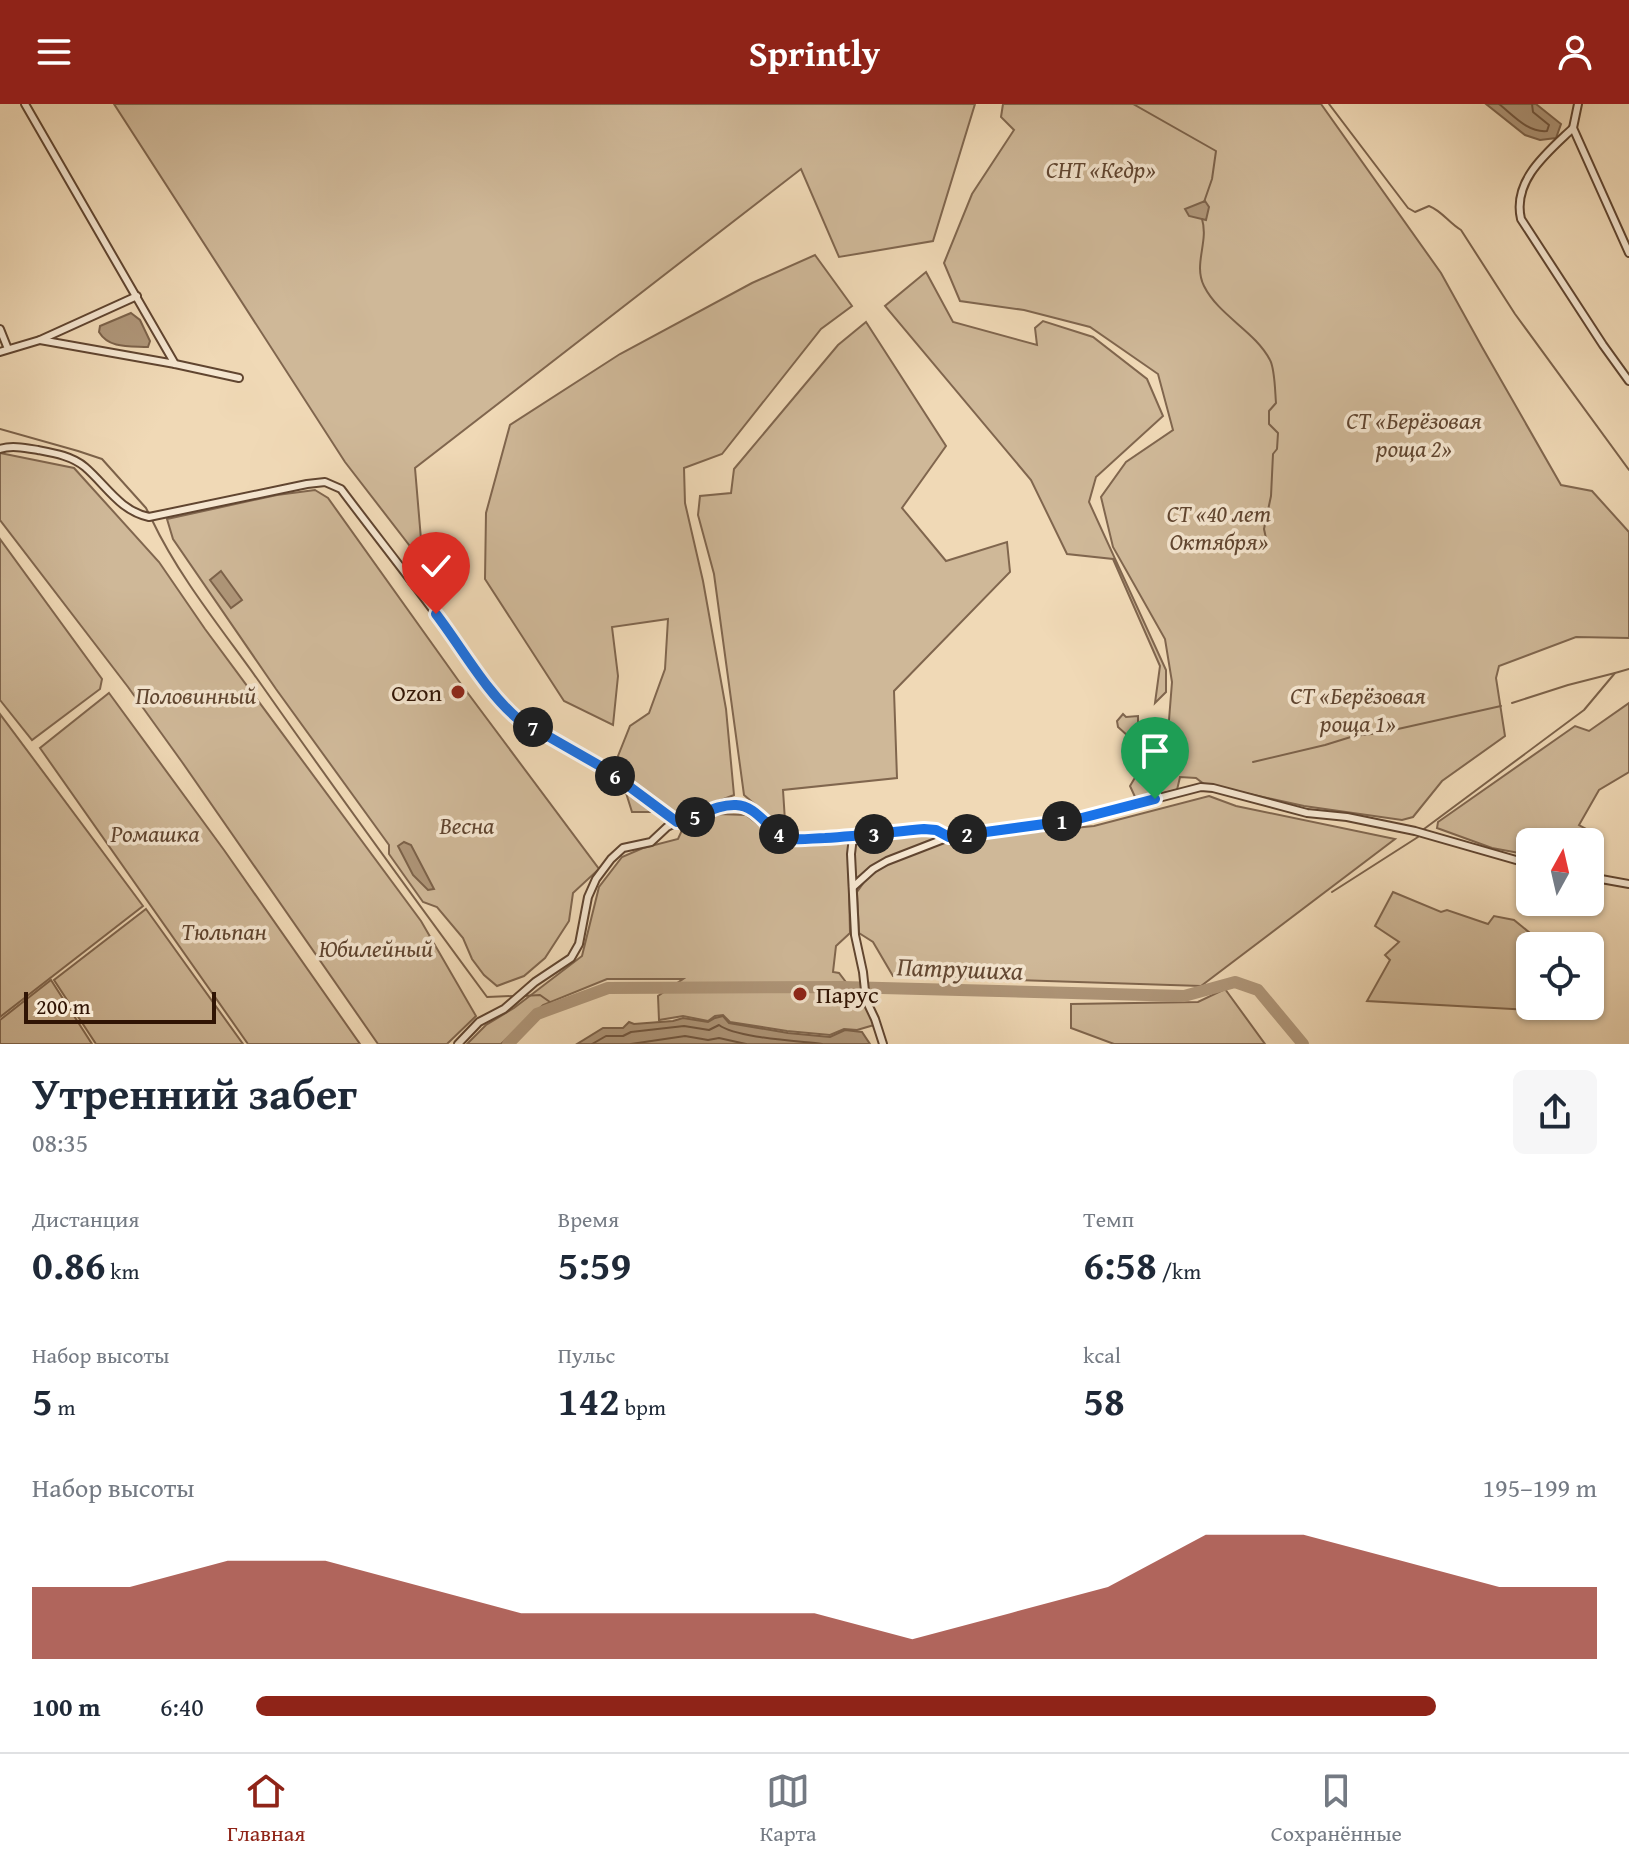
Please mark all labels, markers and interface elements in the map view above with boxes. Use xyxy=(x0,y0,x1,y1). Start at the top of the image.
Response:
text: Sprintly xyxy=(749,26,880,79)
icon: menu xyxy=(32,30,76,74)
icon: person xyxy=(1553,30,1597,74)
park label: СНТ «Кедр» xyxy=(1046,152,1156,187)
park label: СТ «Берёзовая роща 2» xyxy=(1346,403,1482,466)
park label: СТ «40 лет Октября» xyxy=(1167,496,1271,559)
pin xyxy=(402,532,470,614)
icon: check xyxy=(414,544,458,588)
place label: Ozon xyxy=(391,675,443,710)
park label: Половинный xyxy=(135,678,257,713)
park label: СТ «Берёзовая роща 1» xyxy=(1290,678,1426,741)
marker: Ozon xyxy=(449,683,467,701)
pin: 7 xyxy=(513,707,553,747)
text: 7 xyxy=(527,711,539,743)
pin xyxy=(1121,717,1189,799)
icon: arrive xyxy=(1133,729,1177,773)
pin: 6 xyxy=(595,756,635,796)
text: 6 xyxy=(609,760,621,792)
pin: 5 xyxy=(675,797,715,837)
text: 5 xyxy=(689,801,701,833)
pin: 1 xyxy=(1042,801,1082,841)
text: 1 xyxy=(1056,805,1068,837)
park label: Весна xyxy=(439,808,494,843)
pin: 4 xyxy=(759,814,799,854)
pin: 3 xyxy=(854,814,894,854)
pin: 2 xyxy=(947,814,987,854)
park label: Ромашка xyxy=(109,816,200,851)
text: 4 xyxy=(773,818,785,850)
text: 3 xyxy=(868,818,880,850)
text: 2 xyxy=(961,818,973,850)
north arrow xyxy=(1516,828,1604,916)
map controls xyxy=(1516,828,1604,1020)
park label: Тюльпан xyxy=(181,914,267,949)
park label: Юбилейный xyxy=(319,931,433,966)
button: locate xyxy=(1516,932,1604,1020)
water label: Патрушиха xyxy=(896,946,1024,990)
place label: Парус xyxy=(816,977,879,1012)
marker: Парус xyxy=(791,985,809,1003)
scale bar xyxy=(24,988,216,1024)
text: 200 m xyxy=(36,990,91,1022)
text: Утренний забег xyxy=(32,1061,357,1125)
button: share xyxy=(1513,1070,1597,1154)
text: 08:35 xyxy=(32,1123,88,1162)
text: Дистанция xyxy=(32,1203,140,1235)
text: Время xyxy=(558,1203,619,1235)
text: Темп xyxy=(1083,1203,1134,1235)
text: 0.86 xyxy=(32,1235,105,1294)
text: 5:59 xyxy=(558,1235,631,1294)
text: 6:58 xyxy=(1083,1235,1157,1294)
text: km xyxy=(105,1255,139,1287)
text: /km xyxy=(1157,1255,1201,1287)
text: Набор высоты xyxy=(32,1339,169,1371)
text: Пульс xyxy=(558,1339,615,1371)
text: kcal xyxy=(1083,1339,1121,1371)
text: 5 xyxy=(32,1371,53,1430)
text: 142 xyxy=(558,1371,620,1430)
text: 58 xyxy=(1083,1371,1125,1430)
text: m xyxy=(53,1391,76,1423)
text: bpm xyxy=(620,1391,666,1423)
text: Набор высоты xyxy=(32,1468,194,1507)
text: 195–199 m xyxy=(1483,1468,1597,1507)
text: 100 m xyxy=(32,1687,100,1726)
text: 6:40 xyxy=(160,1687,204,1726)
tab: Главная xyxy=(227,1769,305,1849)
tab: Карта xyxy=(760,1769,817,1849)
tab: Сохранённые xyxy=(1271,1769,1402,1849)

